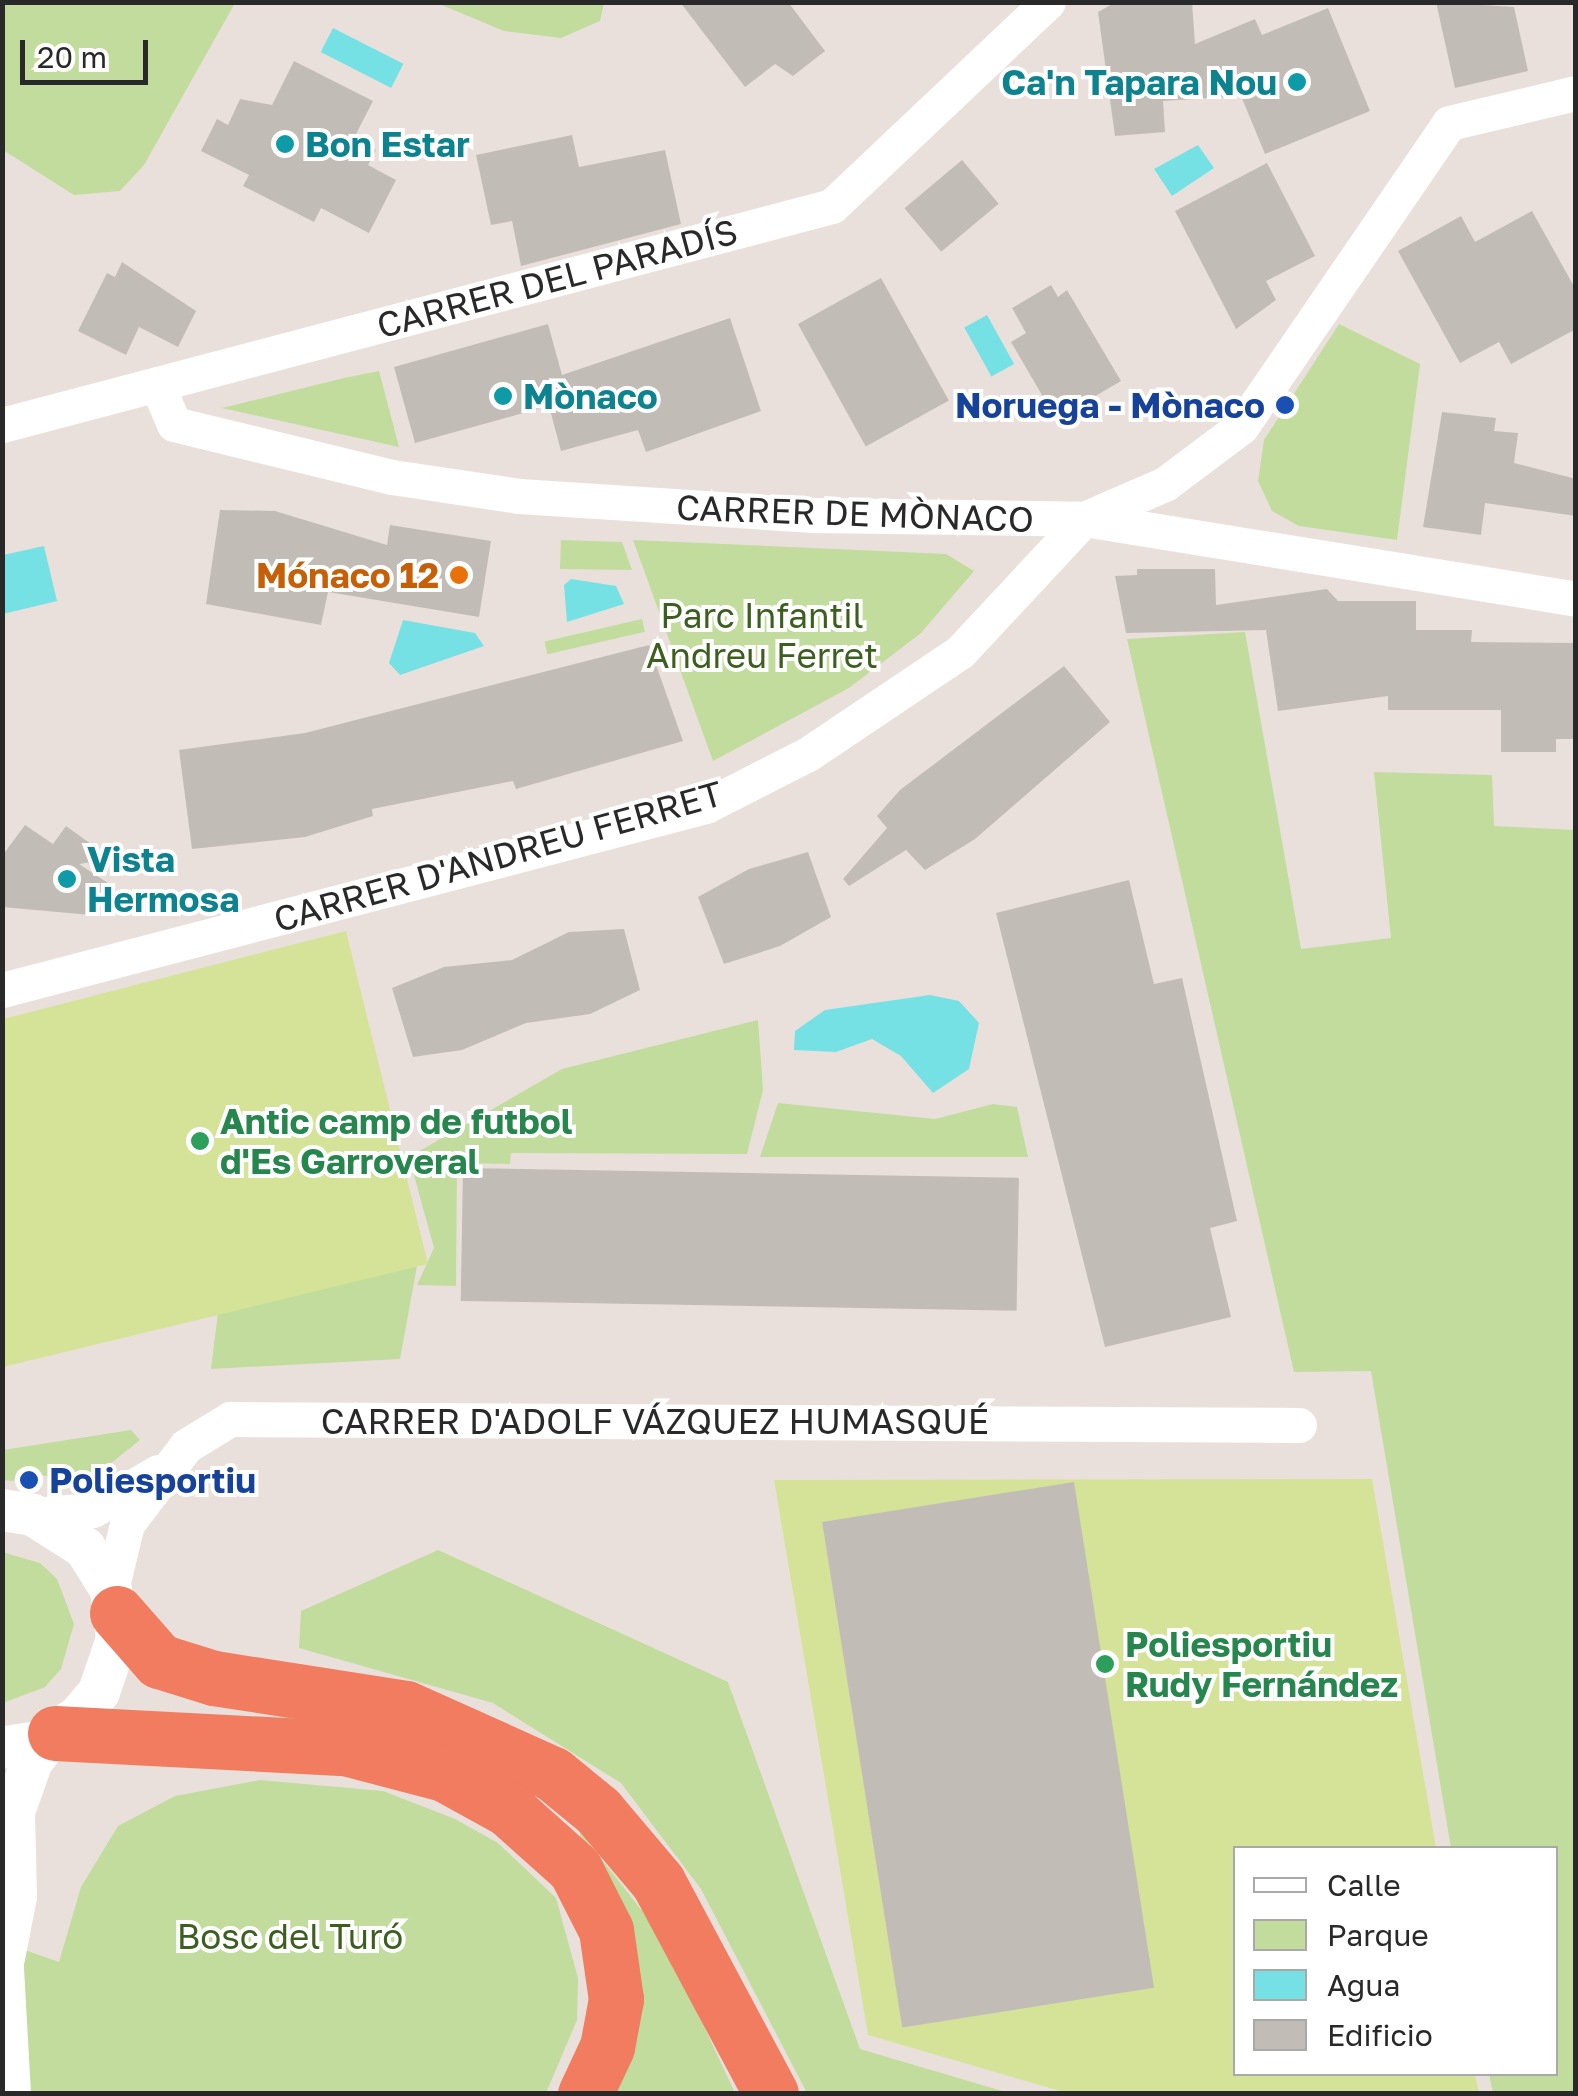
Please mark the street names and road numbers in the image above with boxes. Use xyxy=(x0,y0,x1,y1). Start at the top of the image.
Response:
street label: CARRER DEL PARADÍS xyxy=(372,210,742,346)
street label: CARRER DE MÒNACO xyxy=(676,486,1034,540)
street label: CARRER D'ANDREU FERRET xyxy=(269,772,727,940)
street label: CARRER D'ADOLF VÁZQUEZ HUMASQUÉ xyxy=(321,1400,989,1442)

